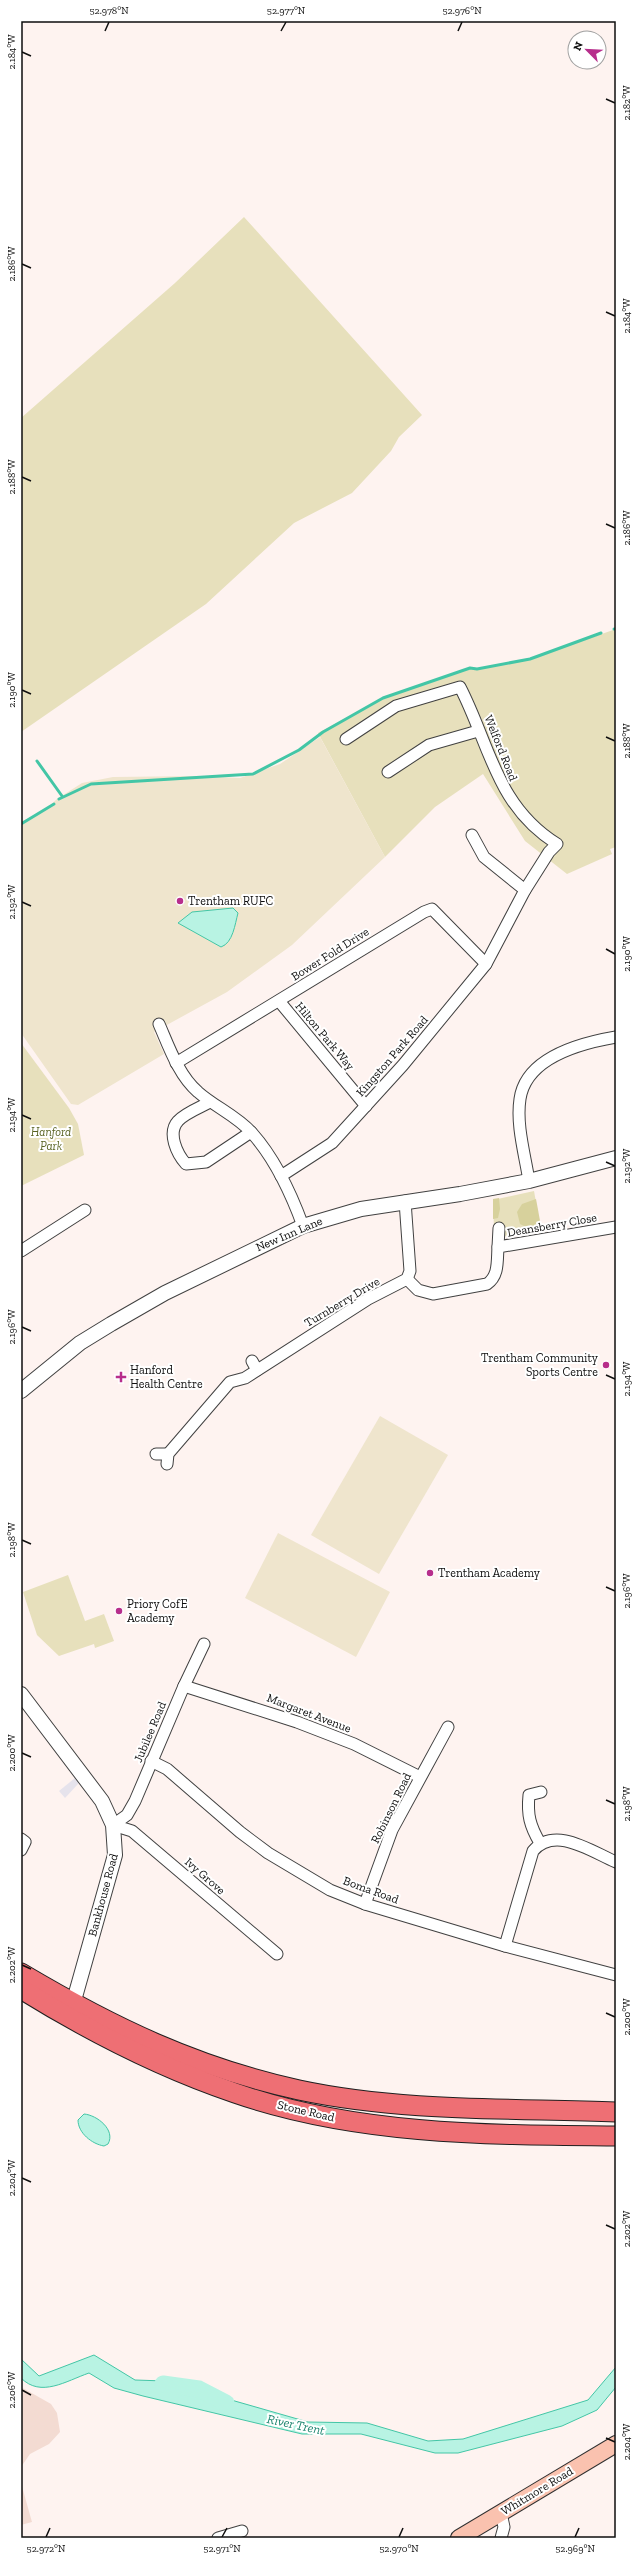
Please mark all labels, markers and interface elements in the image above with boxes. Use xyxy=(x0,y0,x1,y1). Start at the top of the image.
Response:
text: 52.978°N xyxy=(89,5,129,17)
text: 52.977°N xyxy=(267,5,306,17)
text: 52.976°N xyxy=(442,5,482,17)
north arrow xyxy=(567,30,607,70)
text: 2.184°W xyxy=(6,34,18,69)
text: N xyxy=(571,39,586,53)
text: 2.182°W xyxy=(621,85,633,120)
text: 2.186°W xyxy=(6,246,18,282)
text: 2.184°W xyxy=(621,298,633,333)
text: 2.188°W xyxy=(6,459,18,495)
text: 2.186°W xyxy=(621,510,633,546)
text: 2.190°W xyxy=(6,672,18,708)
street label: Welford Road xyxy=(481,713,521,783)
text: 2.188°W xyxy=(621,723,633,759)
text: 2.192°W xyxy=(6,884,18,919)
place label: Trentham RUFC xyxy=(188,894,273,908)
marker: Trentham RUFC xyxy=(175,896,185,906)
street label: Bower Fold Drive xyxy=(289,924,372,983)
text: 2.190°W xyxy=(621,936,633,972)
street label: Hilton Park Way xyxy=(293,999,358,1073)
street label: Kingston Park Road xyxy=(353,1012,431,1099)
text: 2.194°W xyxy=(6,1097,18,1132)
park label: Hanford Park xyxy=(31,1125,71,1153)
text: 2.192°W xyxy=(621,1148,633,1183)
street label: Deansberry Close xyxy=(506,1210,598,1240)
street label: New Inn Lane xyxy=(254,1214,325,1254)
street label: Turnberry Drive xyxy=(302,1274,382,1330)
text: 2.196°W xyxy=(6,1309,18,1345)
place label: Trentham Community Sports Centre xyxy=(481,1351,599,1379)
marker: Trentham Community Sports Centre xyxy=(601,1360,611,1370)
text: 2.194°W xyxy=(621,1361,633,1396)
place label: Hanford Health Centre xyxy=(130,1363,203,1391)
marker: Hanford Health Centre xyxy=(115,1371,127,1383)
text: 2.198°W xyxy=(6,1522,18,1558)
place label: Trentham Academy xyxy=(438,1566,541,1580)
marker: Trentham Academy xyxy=(425,1568,435,1578)
text: 2.196°W xyxy=(621,1573,633,1609)
place label: Priory CofE Academy xyxy=(127,1597,188,1625)
marker: Priory CofE Academy xyxy=(114,1606,124,1616)
street label: Margaret Avenue xyxy=(265,1690,353,1736)
street label: Jubilee Road xyxy=(131,1699,169,1765)
text: 2.200°W xyxy=(6,1734,18,1772)
street label: Robinson Road xyxy=(368,1770,414,1846)
text: 2.198°W xyxy=(621,1786,633,1822)
street label: Bankhouse Road xyxy=(85,1852,121,1938)
street label: Ivy Grove xyxy=(182,1855,228,1898)
street label: Boma Road xyxy=(341,1873,401,1907)
text: 2.202°W xyxy=(6,1946,18,1983)
text: 2.200°W xyxy=(621,1998,633,2036)
street label: Stone Road xyxy=(276,2098,336,2124)
text: 2.204°W xyxy=(6,2159,18,2196)
text: 2.202°W xyxy=(621,2210,633,2247)
text: 2.206°W xyxy=(6,2371,18,2408)
water label: River Trent xyxy=(266,2411,327,2438)
text: 2.204°W xyxy=(621,2423,633,2460)
street label: Whitmore Road xyxy=(498,2464,576,2518)
text: 52.972°N xyxy=(27,2543,66,2555)
text: 52.971°N xyxy=(203,2543,241,2555)
text: 52.970°N xyxy=(379,2543,419,2555)
text: 52.969°N xyxy=(555,2543,595,2555)

